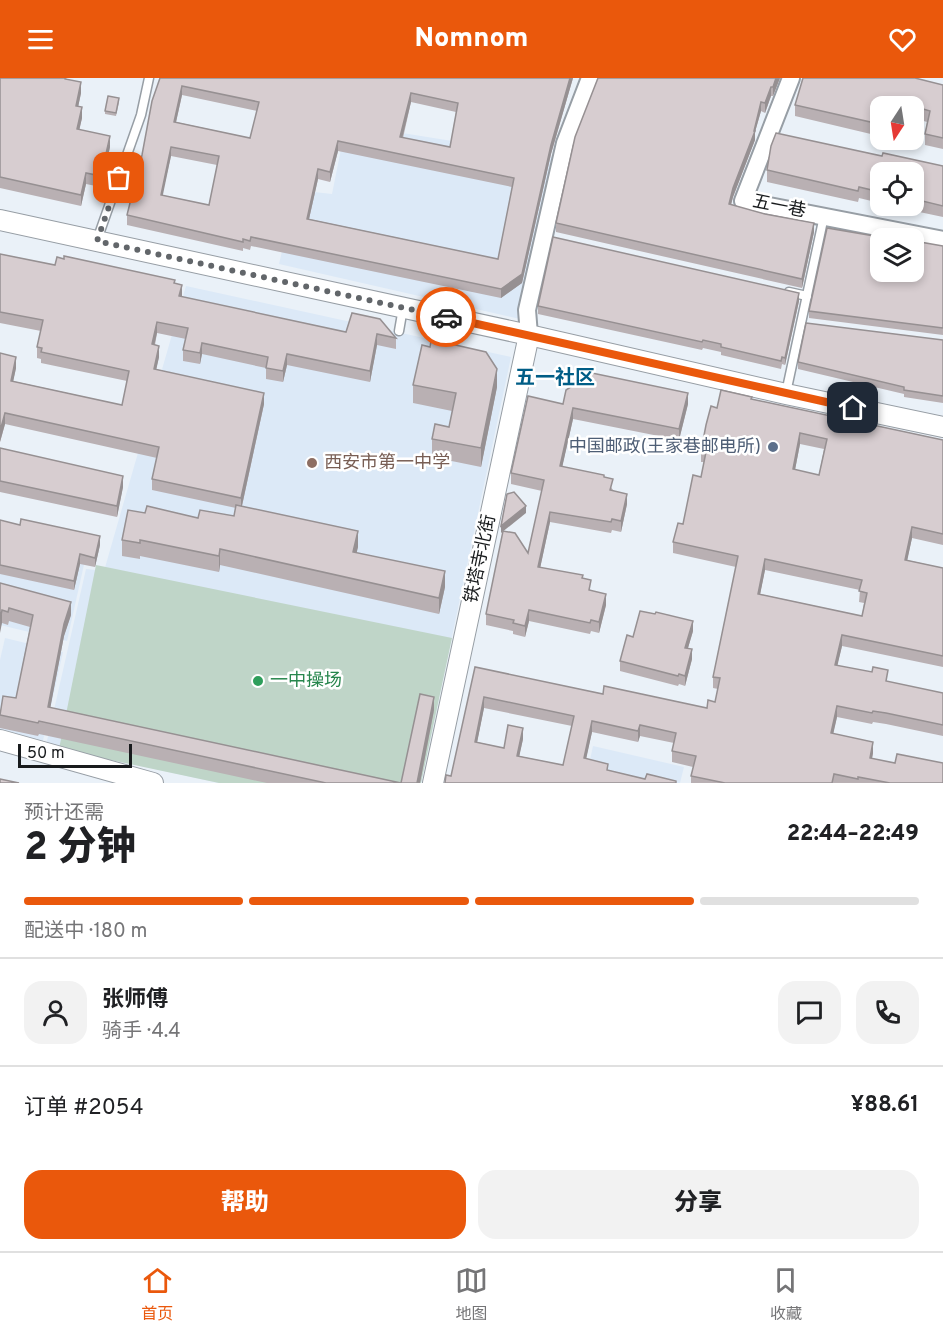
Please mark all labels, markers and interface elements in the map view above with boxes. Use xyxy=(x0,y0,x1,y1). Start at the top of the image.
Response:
text: Nomnom xyxy=(415,22,528,56)
icon: menu xyxy=(24,23,57,56)
icon: heart xyxy=(886,23,919,56)
north arrow xyxy=(870,96,924,150)
map controls xyxy=(870,96,924,282)
pin xyxy=(93,152,144,203)
icon: bag xyxy=(102,161,135,194)
button: locate xyxy=(870,162,924,216)
street label: 五一巷 xyxy=(750,191,808,223)
button: layers xyxy=(870,228,924,282)
courier xyxy=(416,287,476,347)
icon: car xyxy=(430,301,463,334)
district label: 五一社区 xyxy=(515,366,595,392)
pin xyxy=(827,382,878,433)
icon: home xyxy=(836,391,869,424)
place label: 中国邮政(王家巷邮电所) xyxy=(569,436,761,459)
marker: 中国邮政(王家巷邮电所) xyxy=(766,440,780,454)
place label: 西安市第一中学 xyxy=(324,452,450,475)
marker: 西安市第一中学 xyxy=(305,456,319,470)
street label: 铁塔寺北街 xyxy=(460,513,502,605)
place label: 一中操场 xyxy=(270,670,342,693)
marker: 一中操场 xyxy=(251,674,265,688)
scale bar xyxy=(18,741,132,768)
text: 50 m xyxy=(27,744,65,764)
text: 预计还需 xyxy=(24,801,104,827)
text: 22:44–22:49 xyxy=(787,821,919,848)
text: 2 分钟 xyxy=(24,825,136,874)
text: 配送中 · 180 m xyxy=(24,919,147,945)
button: person xyxy=(24,981,87,1044)
button: chat xyxy=(778,981,841,1044)
button: phone xyxy=(856,981,919,1044)
text: 张师傅 xyxy=(102,987,168,1014)
text: 骑手 · 4.4 xyxy=(102,1019,181,1045)
text: ¥88.61 xyxy=(851,1092,919,1119)
text: 订单 #2054 xyxy=(24,1095,144,1122)
button: 帮助 xyxy=(24,1170,466,1239)
button: 分享 xyxy=(478,1170,919,1239)
tab: 首页 xyxy=(141,1264,174,1325)
tab: 地图 xyxy=(455,1264,488,1325)
tab: 收藏 xyxy=(769,1264,802,1325)

